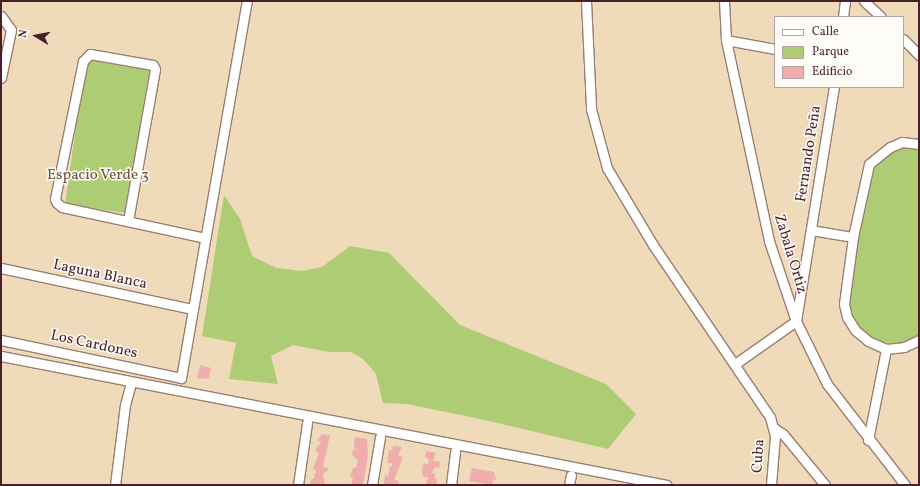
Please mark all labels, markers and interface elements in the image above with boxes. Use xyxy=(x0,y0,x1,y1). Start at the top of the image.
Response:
north arrow xyxy=(16,16,56,56)
legend xyxy=(774,16,904,88)
text: Calle xyxy=(812,24,839,40)
text: N xyxy=(16,29,32,39)
text: Parque xyxy=(812,44,849,60)
text: Edificio xyxy=(812,64,852,80)
street label: Fernando Peña xyxy=(792,104,826,204)
park label: Espacio Verde 3 xyxy=(47,167,149,185)
street label: Zabala Ortiz xyxy=(769,212,811,296)
street label: Laguna Blanca xyxy=(51,256,149,294)
street label: Los Cardones xyxy=(49,327,139,363)
street label: Cuba xyxy=(749,438,769,474)

